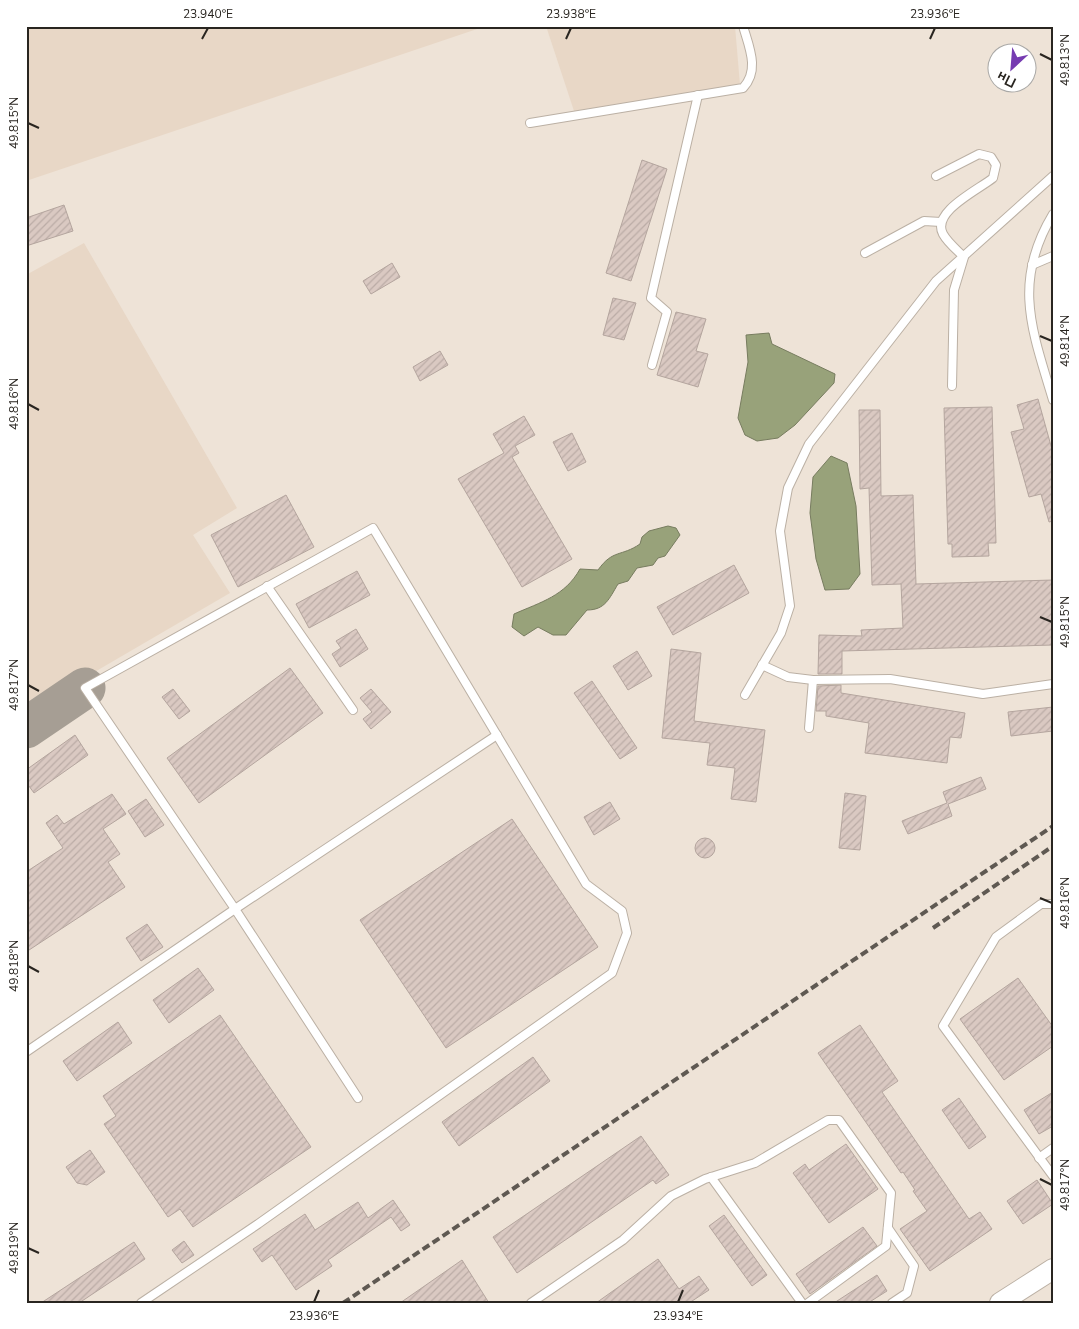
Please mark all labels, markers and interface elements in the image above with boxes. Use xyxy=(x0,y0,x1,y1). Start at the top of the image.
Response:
text: 23.940°E xyxy=(183,6,233,22)
text: 23.938°E xyxy=(546,6,596,22)
text: 23.936°E xyxy=(910,6,960,22)
text: 49.813°N xyxy=(1057,34,1073,86)
north arrow xyxy=(986,42,1036,92)
text: Пн xyxy=(994,66,1019,92)
text: 49.815°N xyxy=(6,97,22,149)
text: 49.814°N xyxy=(1057,315,1073,367)
text: 49.816°N xyxy=(6,378,22,430)
text: 49.815°N xyxy=(1057,596,1073,648)
text: 49.817°N xyxy=(6,659,22,711)
text: 49.816°N xyxy=(1057,877,1073,929)
text: 49.818°N xyxy=(6,940,22,992)
text: 49.817°N xyxy=(1057,1159,1073,1211)
text: 49.819°N xyxy=(6,1222,22,1274)
text: 23.936°E xyxy=(289,1308,339,1324)
text: 23.934°E xyxy=(653,1308,703,1324)

